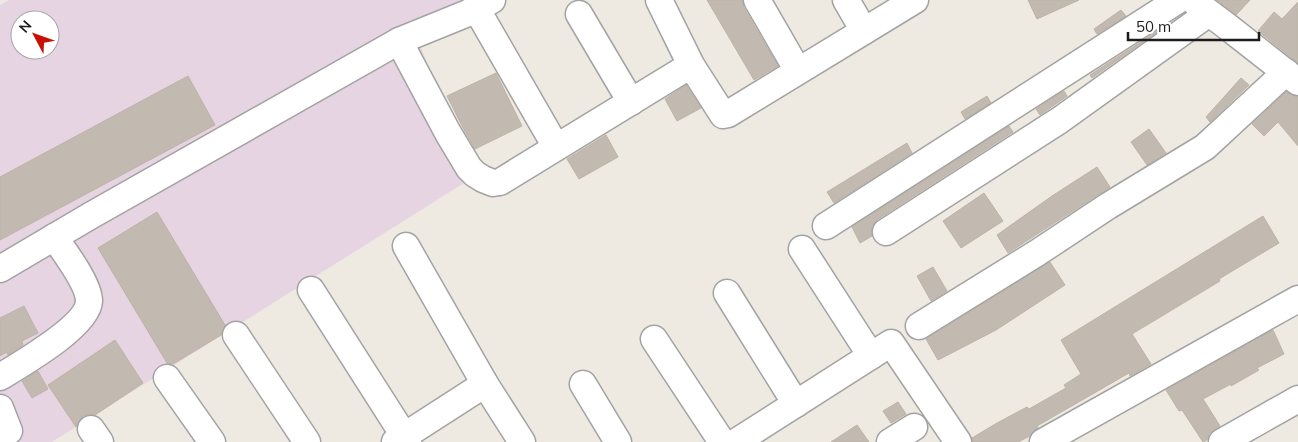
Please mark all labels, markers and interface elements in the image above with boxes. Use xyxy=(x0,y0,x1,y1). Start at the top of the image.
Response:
north arrow xyxy=(10,10,60,60)
scale bar xyxy=(1128,10,1259,42)
text: N xyxy=(15,17,35,36)
text: 50 m xyxy=(1136,17,1171,36)

